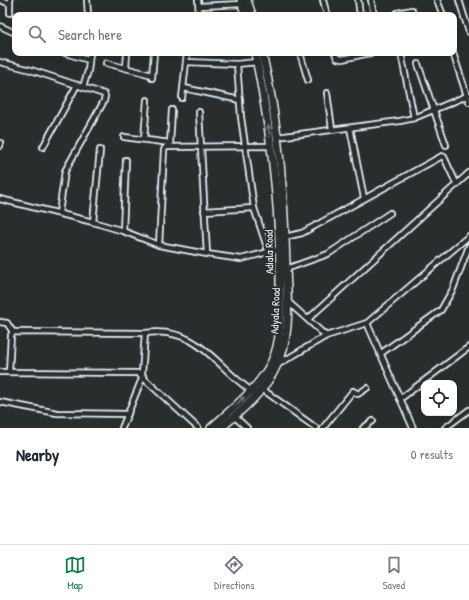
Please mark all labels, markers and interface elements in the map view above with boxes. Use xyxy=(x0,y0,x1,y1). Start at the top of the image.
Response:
search box xyxy=(12,12,457,56)
icon: search xyxy=(26,23,48,45)
text: Search here xyxy=(58,24,122,45)
one-way arrow xyxy=(265,125,273,138)
street label: Adiala Road xyxy=(262,229,276,274)
street label: Adyala Road xyxy=(267,287,283,334)
map controls xyxy=(421,380,457,416)
button: locate xyxy=(421,380,457,416)
one-way arrow xyxy=(235,396,244,406)
text: Nearby xyxy=(16,443,59,466)
text: 0 results xyxy=(411,445,453,463)
tab: Map xyxy=(64,554,86,592)
tab: Directions xyxy=(214,554,255,592)
tab: Saved xyxy=(383,554,405,592)

